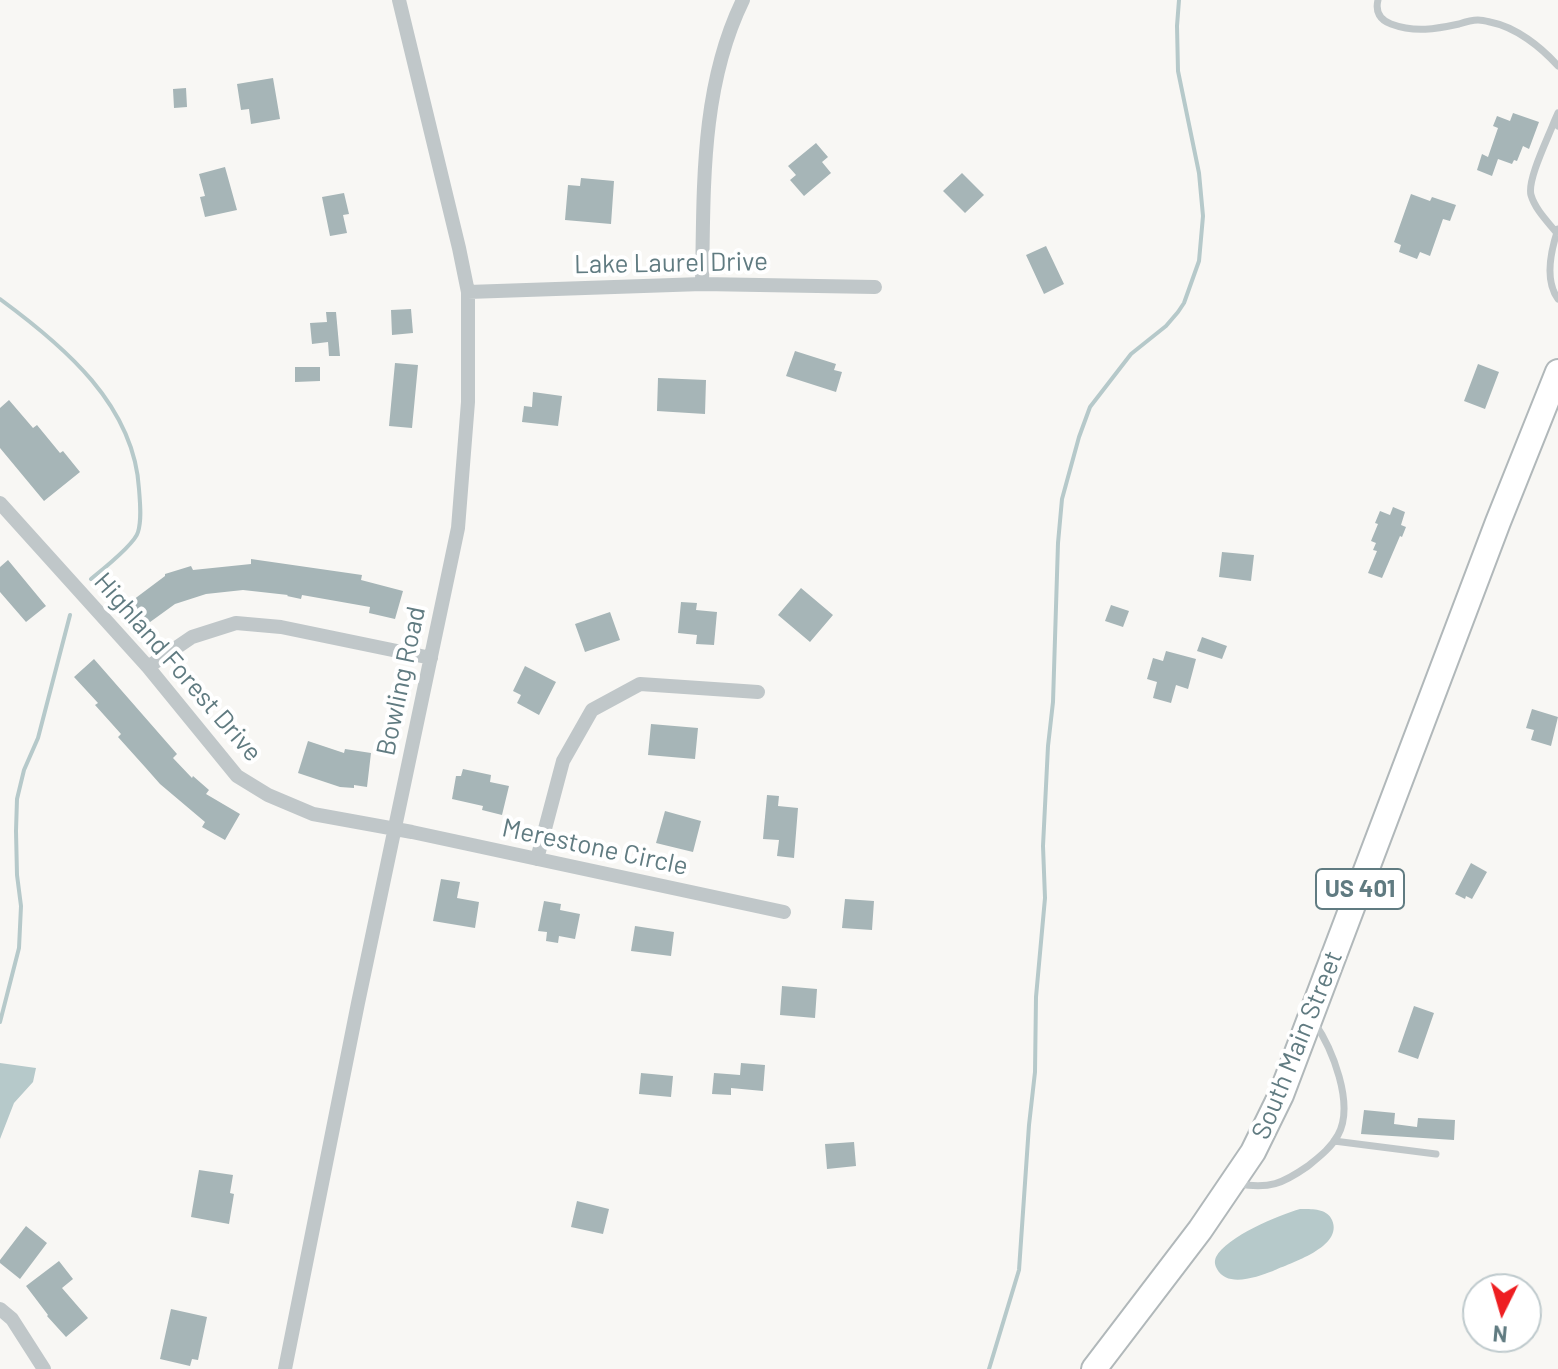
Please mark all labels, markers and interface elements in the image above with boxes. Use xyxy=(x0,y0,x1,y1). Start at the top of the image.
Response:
street label: Lake Laurel Drive xyxy=(574,246,768,280)
street label: Highland Forest Drive xyxy=(88,566,268,768)
street label: Bowling Road xyxy=(370,603,432,759)
street label: Merestone Circle xyxy=(499,812,691,882)
road number: US 401 xyxy=(1316,869,1404,909)
street label: South Main Street xyxy=(1245,946,1349,1144)
north arrow xyxy=(1462,1273,1542,1353)
text: N xyxy=(1492,1321,1509,1349)

